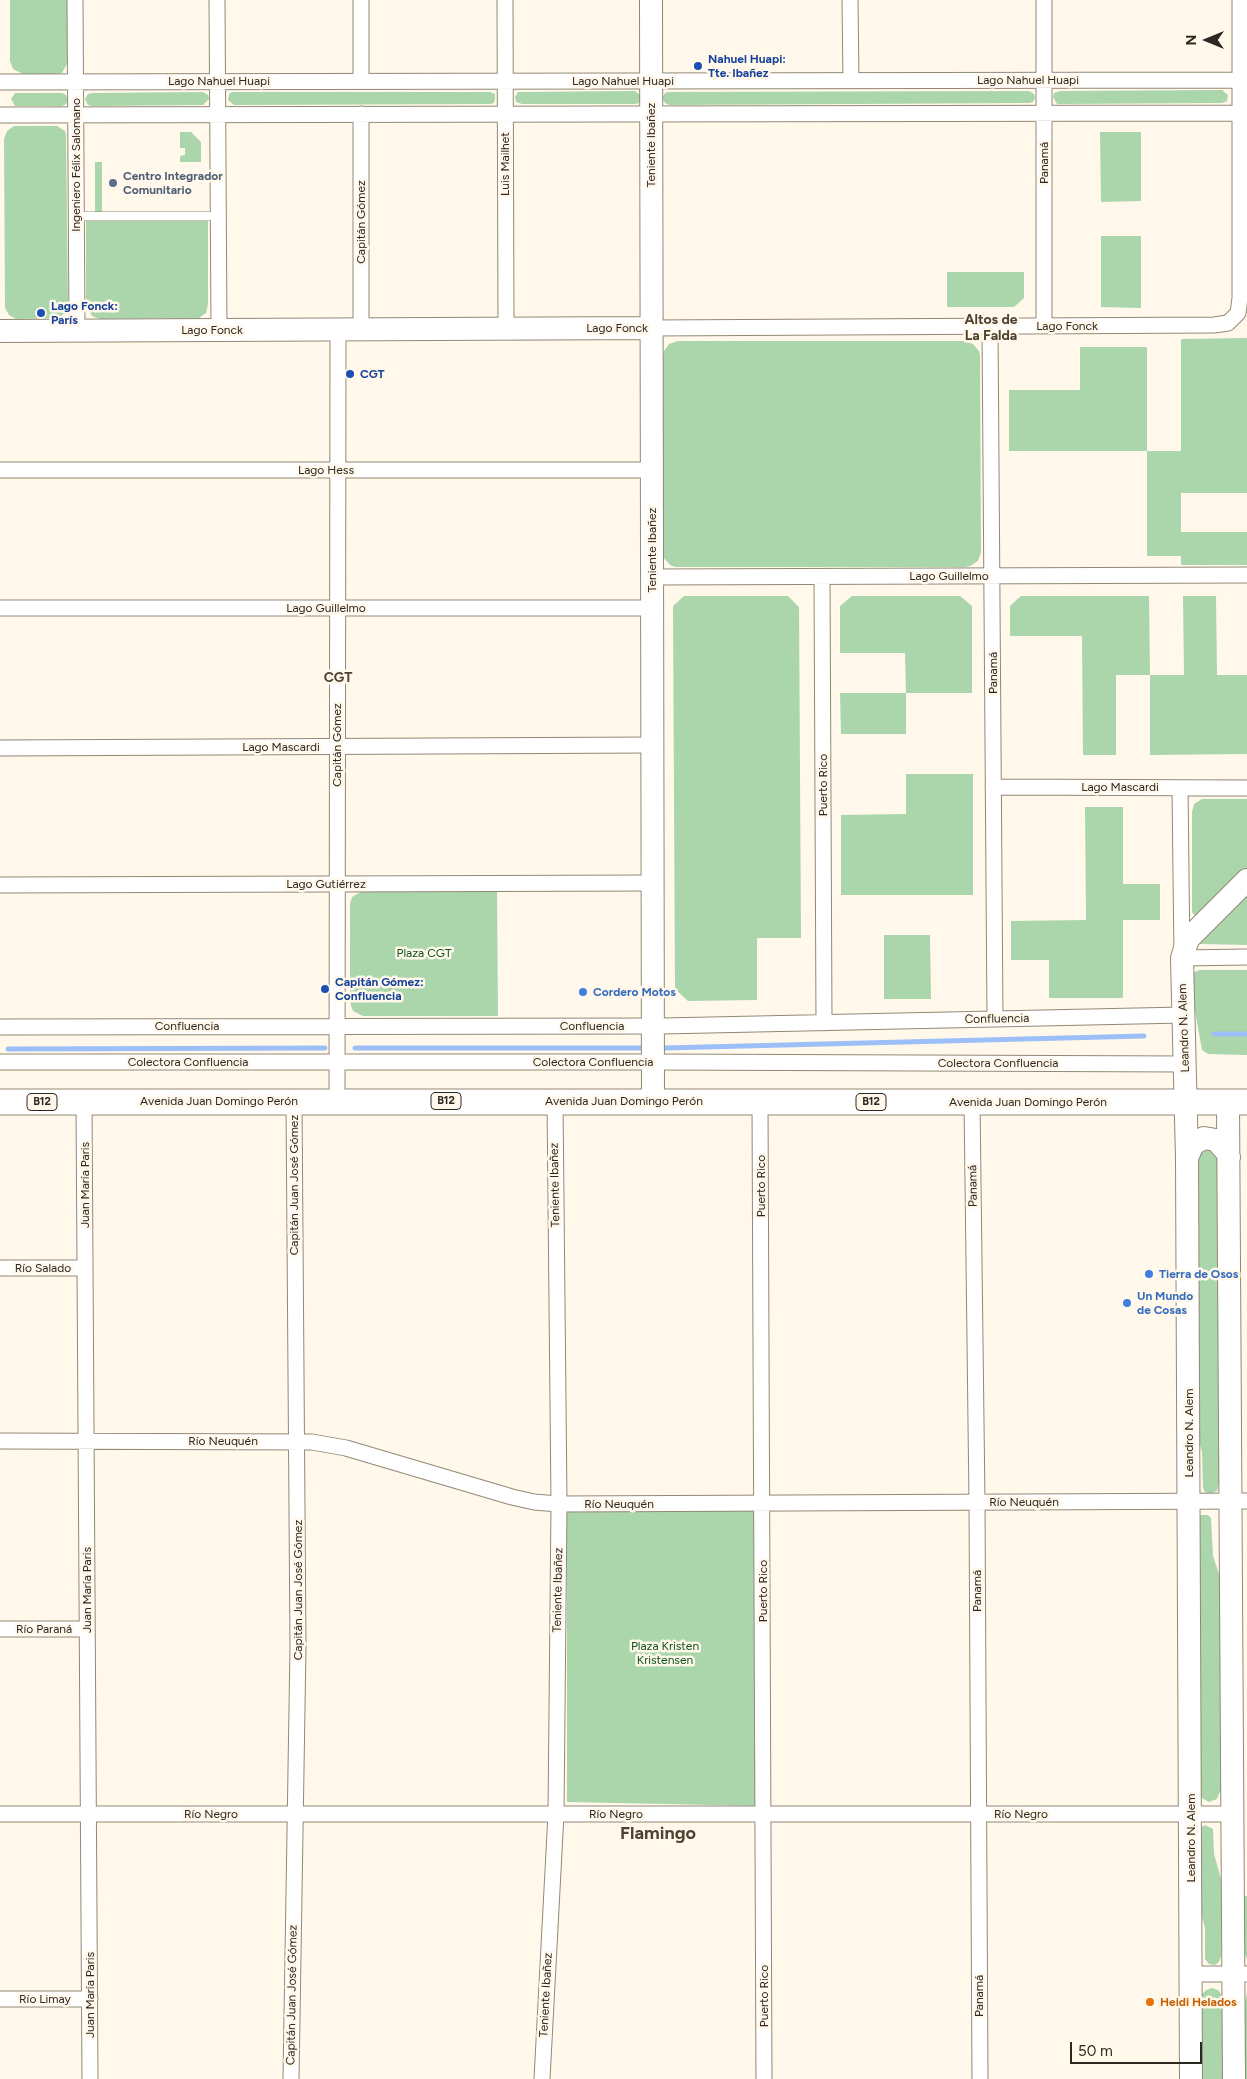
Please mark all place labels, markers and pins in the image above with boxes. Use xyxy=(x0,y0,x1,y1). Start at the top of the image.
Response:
place label: Nahuel Huapi: Tte. Ibañez xyxy=(708,52,786,80)
marker: Nahuel Huapi: Tte. Ibañez xyxy=(692,60,704,72)
place label: Centro Integrador Comunitario xyxy=(123,169,223,197)
marker: Centro Integrador Comunitario xyxy=(107,177,119,189)
place label: Lago Fonck: París xyxy=(51,299,118,327)
marker: Lago Fonck: París xyxy=(35,307,47,319)
place label: CGT xyxy=(360,367,385,381)
marker: CGT xyxy=(344,368,356,380)
place label: Capitán Gómez: Confluencia xyxy=(335,975,424,1003)
marker: Capitán Gómez: Confluencia xyxy=(319,983,331,995)
place label: Cordero Motos xyxy=(593,985,676,999)
marker: Cordero Motos xyxy=(577,986,589,998)
place label: Tierra de Osos xyxy=(1159,1267,1238,1281)
marker: Tierra de Osos xyxy=(1143,1268,1155,1280)
place label: Un Mundo de Cosas xyxy=(1137,1289,1193,1317)
marker: Un Mundo de Cosas xyxy=(1121,1297,1133,1309)
place label: Heidi Helados xyxy=(1160,1995,1237,2009)
marker: Heidi Helados xyxy=(1144,1996,1156,2008)

